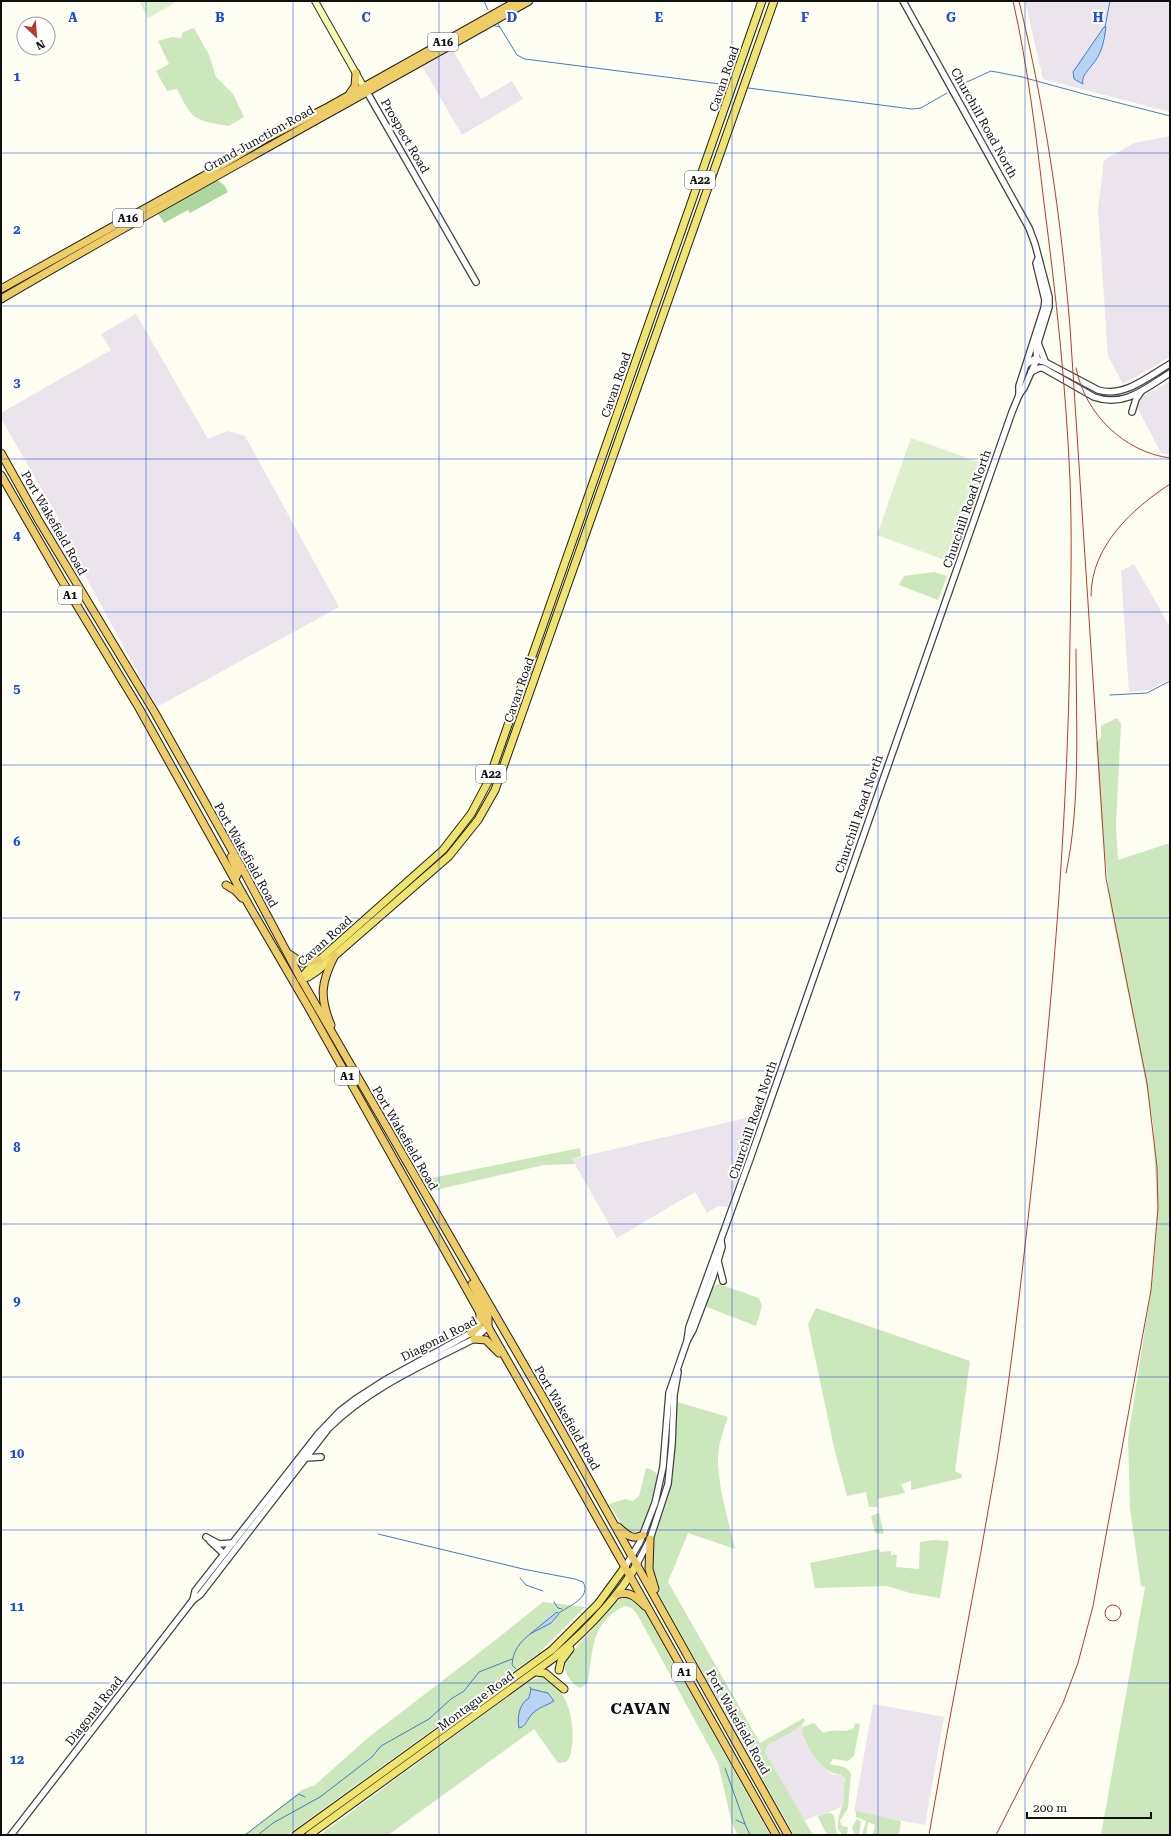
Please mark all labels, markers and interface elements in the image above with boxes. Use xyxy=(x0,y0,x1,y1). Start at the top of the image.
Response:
text: A xyxy=(68,10,78,25)
text: B xyxy=(215,10,225,25)
text: C xyxy=(361,10,371,25)
text: D xyxy=(507,10,517,25)
text: E xyxy=(655,10,663,25)
text: F xyxy=(801,10,809,25)
text: G xyxy=(946,10,956,25)
text: H xyxy=(1093,10,1104,25)
north arrow xyxy=(16,16,56,56)
road number: A16 xyxy=(428,33,458,51)
text: N xyxy=(33,37,47,52)
street label: Cavan Road xyxy=(706,44,742,114)
street label: Churchill Road North xyxy=(948,65,1020,181)
text: 1 xyxy=(13,69,21,84)
street label: Prospect Road xyxy=(378,96,432,176)
street label: Grand Junction Road xyxy=(202,103,317,175)
road number: A22 xyxy=(685,171,715,189)
road number: A16 xyxy=(113,209,143,227)
text: 2 xyxy=(13,222,21,237)
street label: Cavan Road xyxy=(598,350,634,420)
text: 3 xyxy=(13,375,21,390)
street label: Churchill Road North xyxy=(940,448,994,570)
street label: Port Wakefield Road xyxy=(18,468,90,578)
text: 4 xyxy=(13,528,21,543)
road number: A1 xyxy=(58,586,82,604)
street label: Cavan Road xyxy=(501,655,537,725)
text: 5 xyxy=(13,681,21,696)
street label: Churchill Road North xyxy=(832,753,886,875)
road number: A22 xyxy=(476,765,506,783)
street label: Port Wakefield Road xyxy=(211,800,281,910)
text: 6 xyxy=(13,834,21,849)
street label: Cavan Road xyxy=(295,913,355,969)
text: 7 xyxy=(13,987,21,1002)
street label: Churchill Road North xyxy=(726,1059,780,1181)
road number: A1 xyxy=(335,1067,359,1085)
street label: Port Wakefield Road xyxy=(369,1083,441,1193)
text: 8 xyxy=(13,1140,21,1155)
text: 9 xyxy=(13,1293,21,1308)
street label: Diagonal Road xyxy=(398,1314,480,1364)
street label: Port Wakefield Road xyxy=(531,1363,603,1473)
text: 10 xyxy=(10,1446,24,1461)
text: 11 xyxy=(10,1599,24,1614)
road number: A1 xyxy=(672,1663,696,1681)
street label: Port Wakefield Road xyxy=(703,1667,773,1777)
street label: Montague Road xyxy=(435,1668,517,1733)
street label: Diagonal Road xyxy=(63,1673,126,1748)
district label: CAVAN xyxy=(611,1699,671,1718)
text: 12 xyxy=(10,1752,24,1767)
scale bar xyxy=(1027,1794,1151,1820)
text: 200 m xyxy=(1033,1801,1067,1815)

